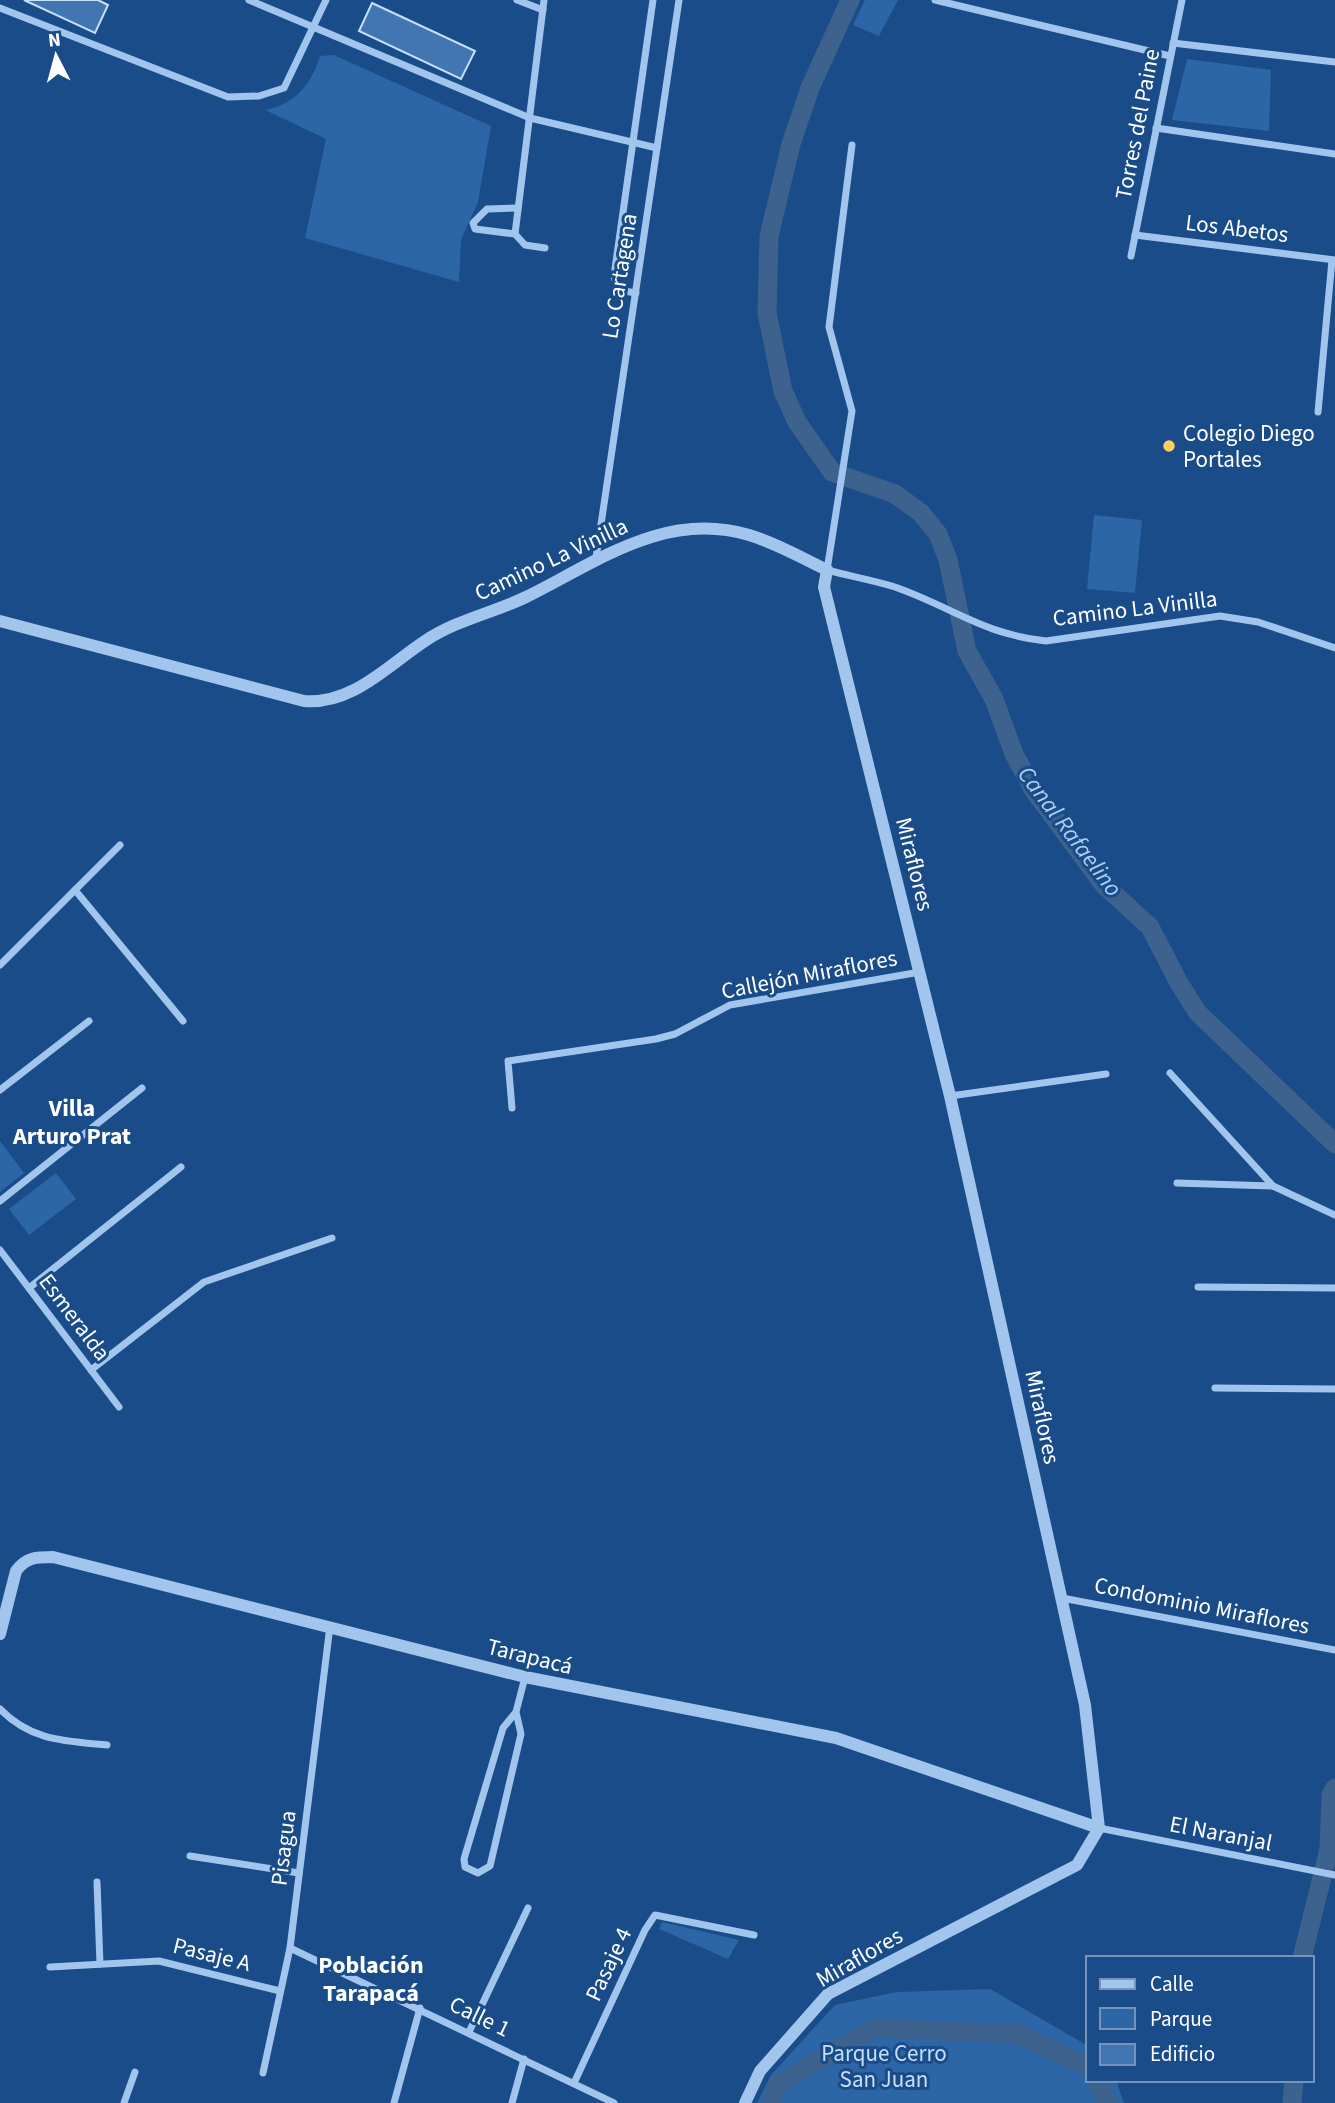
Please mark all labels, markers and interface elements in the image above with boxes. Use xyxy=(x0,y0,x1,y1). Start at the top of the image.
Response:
north arrow xyxy=(21,21,91,91)
text: N xyxy=(47,26,62,55)
street label: Torres del Paine xyxy=(1107,46,1168,202)
street label: Los Abetos xyxy=(1184,206,1290,251)
street label: Lo Cartagena xyxy=(593,211,646,341)
place label: Colegio Diego Portales xyxy=(1183,417,1315,476)
marker: Colegio Diego Portales xyxy=(1161,438,1177,454)
street label: Camino La Vinilla xyxy=(469,510,633,609)
street label: Camino La Vinilla xyxy=(1051,582,1219,635)
water label: Canal Rafaelino xyxy=(1009,759,1130,904)
street label: Miraflores xyxy=(887,814,942,914)
street label: Callejón Miraflores xyxy=(718,941,900,1008)
district label: Villa Arturo Prat xyxy=(12,1091,131,1154)
street label: Esmeralda xyxy=(31,1267,118,1368)
street label: Miraflores xyxy=(1016,1367,1069,1467)
street label: Condominio Miraflores xyxy=(1091,1568,1312,1643)
street label: Tarapacá xyxy=(484,1630,576,1683)
street label: El Naranjal xyxy=(1167,1807,1275,1860)
street label: Pisagua xyxy=(263,1809,304,1888)
street label: Miraflores xyxy=(810,1919,909,1996)
street label: Pasaje 4 xyxy=(577,1922,640,2007)
street label: Pasaje A xyxy=(170,1929,255,1980)
district label: Población Tarapacá xyxy=(318,1948,424,2011)
legend xyxy=(1086,1956,1314,2082)
text: Calle xyxy=(1150,1969,1194,1999)
street label: Calle 1 xyxy=(444,1988,516,2045)
text: Parque xyxy=(1150,2004,1212,2034)
park label: Parque Cerro San Juan xyxy=(821,2037,947,2096)
text: Edificio xyxy=(1150,2039,1215,2069)

